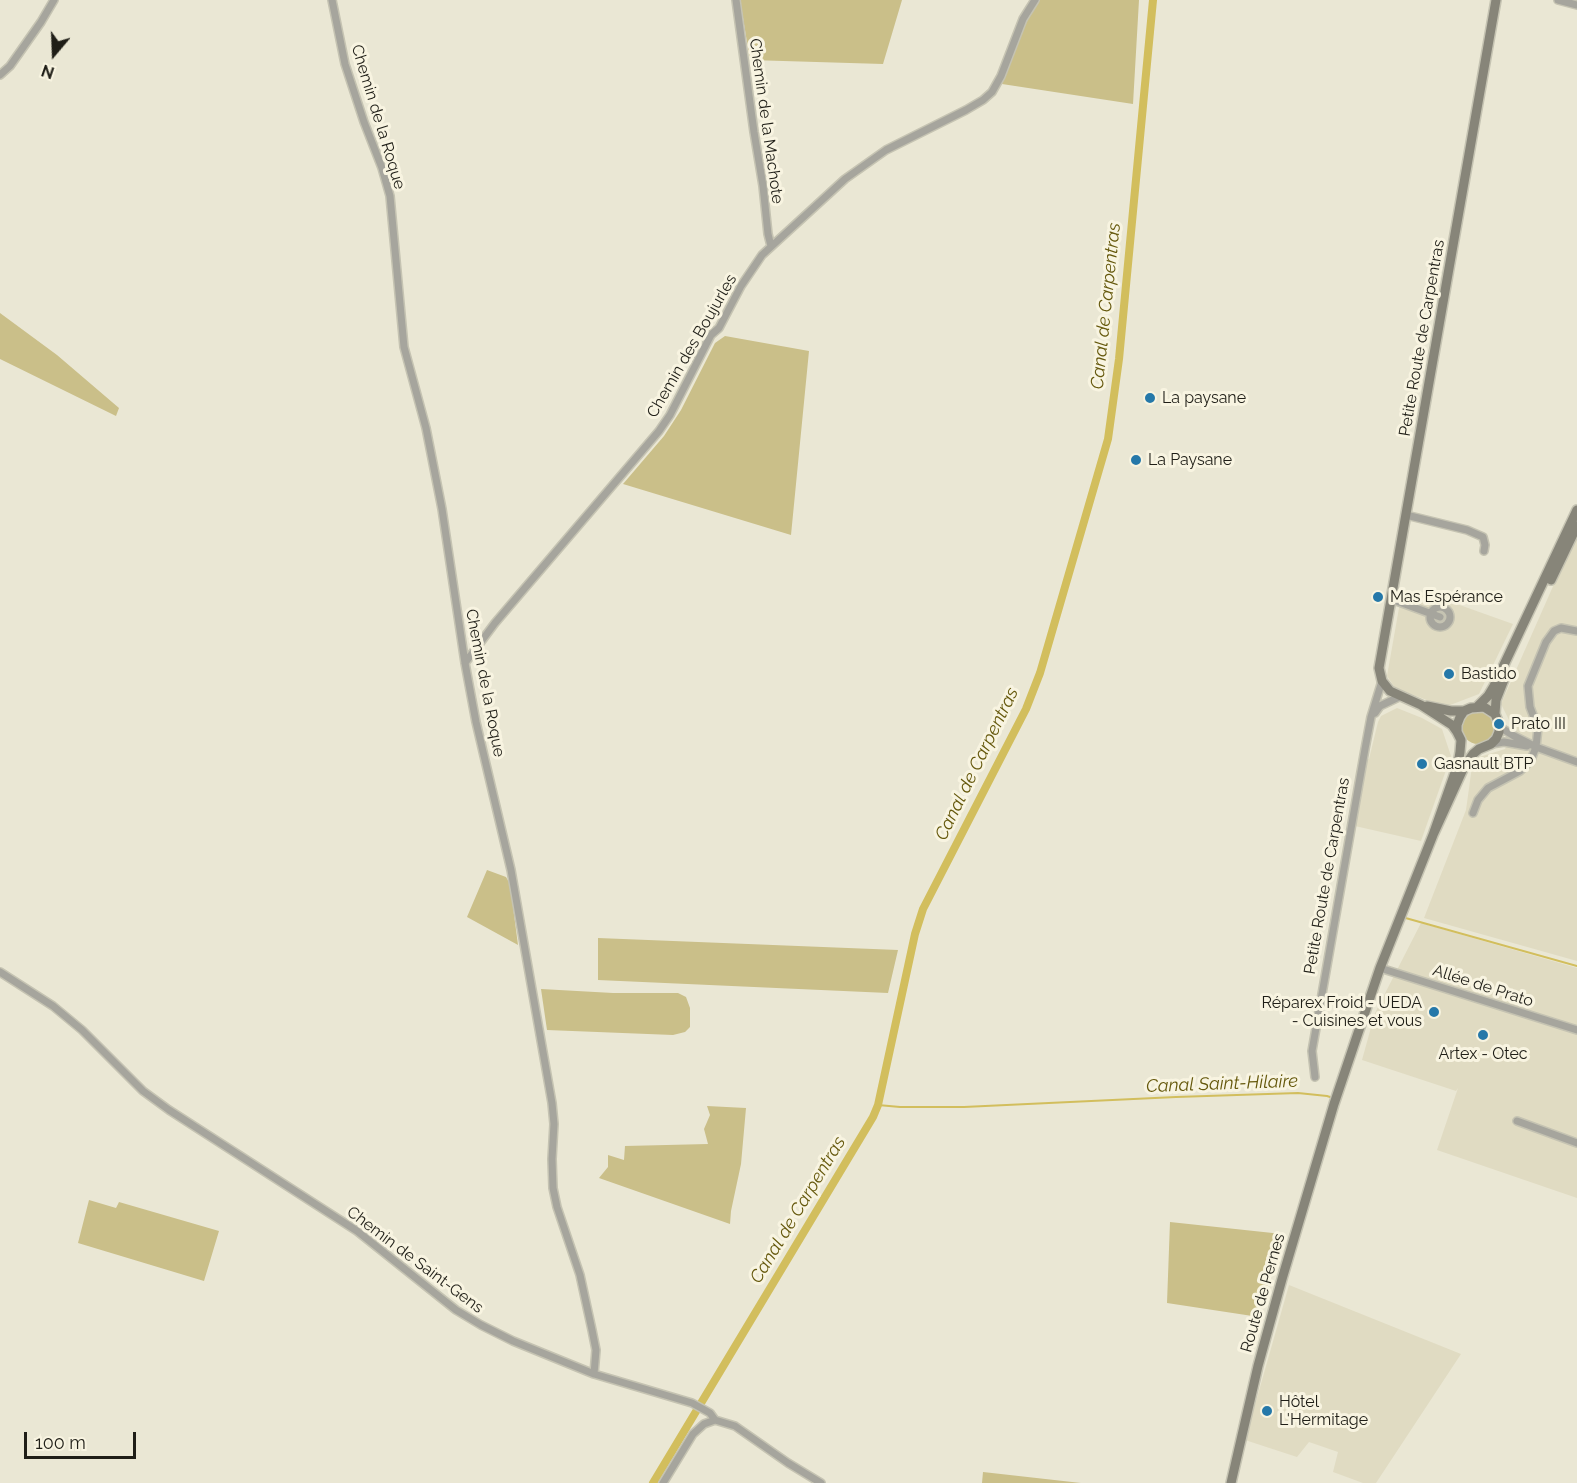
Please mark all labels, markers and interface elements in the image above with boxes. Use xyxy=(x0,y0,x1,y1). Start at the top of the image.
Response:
north arrow xyxy=(24,24,84,84)
street label: Chemin de la Machote xyxy=(745,37,787,205)
street label: Chemin de la Roque xyxy=(347,42,409,192)
text: N xyxy=(39,61,57,82)
water label: Canal de Carpentras xyxy=(1087,222,1125,390)
street label: Petite Route de Carpentras xyxy=(1395,238,1449,438)
street label: Chemin des Boujurles xyxy=(643,271,741,421)
place label: La paysane xyxy=(1162,388,1246,408)
marker: La paysane xyxy=(1143,391,1157,405)
place label: La Paysane xyxy=(1148,450,1232,470)
marker: La Paysane xyxy=(1129,453,1143,467)
place label: Mas Espérance xyxy=(1390,587,1503,607)
marker: Mas Espérance xyxy=(1371,590,1385,604)
street label: Chemin de la Roque xyxy=(461,607,509,759)
place label: Bastido xyxy=(1461,664,1516,684)
marker: Bastido xyxy=(1442,667,1456,681)
water label: Canal de Carpentras xyxy=(931,684,1023,844)
place label: Prato III xyxy=(1511,714,1566,734)
marker: Prato III xyxy=(1492,717,1506,731)
place label: Gasnault BTP xyxy=(1434,754,1533,774)
marker: Gasnault BTP xyxy=(1415,757,1429,771)
street label: Petite Route de Carpentras xyxy=(1300,776,1354,976)
street label: Allée de Prato xyxy=(1430,961,1536,1011)
place label: Réparex Froid - UEDA - Cuisines et vous xyxy=(1262,993,1422,1031)
marker: Réparex Froid - UEDA - Cuisines et vous xyxy=(1427,1005,1441,1019)
marker: Artex - Otec xyxy=(1476,1028,1490,1042)
place label: Artex - Otec xyxy=(1438,1044,1528,1064)
water label: Canal Saint-Hilaire xyxy=(1146,1071,1298,1097)
water label: Canal de Carpentras xyxy=(746,1133,850,1287)
street label: Chemin de Saint-Gens xyxy=(343,1202,487,1318)
street label: Route de Pernes xyxy=(1237,1231,1289,1355)
place label: Hôtel L'Hermitage xyxy=(1279,1392,1368,1430)
marker: Hôtel L'Hermitage xyxy=(1260,1404,1274,1418)
scale bar xyxy=(27,1420,140,1458)
text: 100 m xyxy=(35,1432,86,1453)

